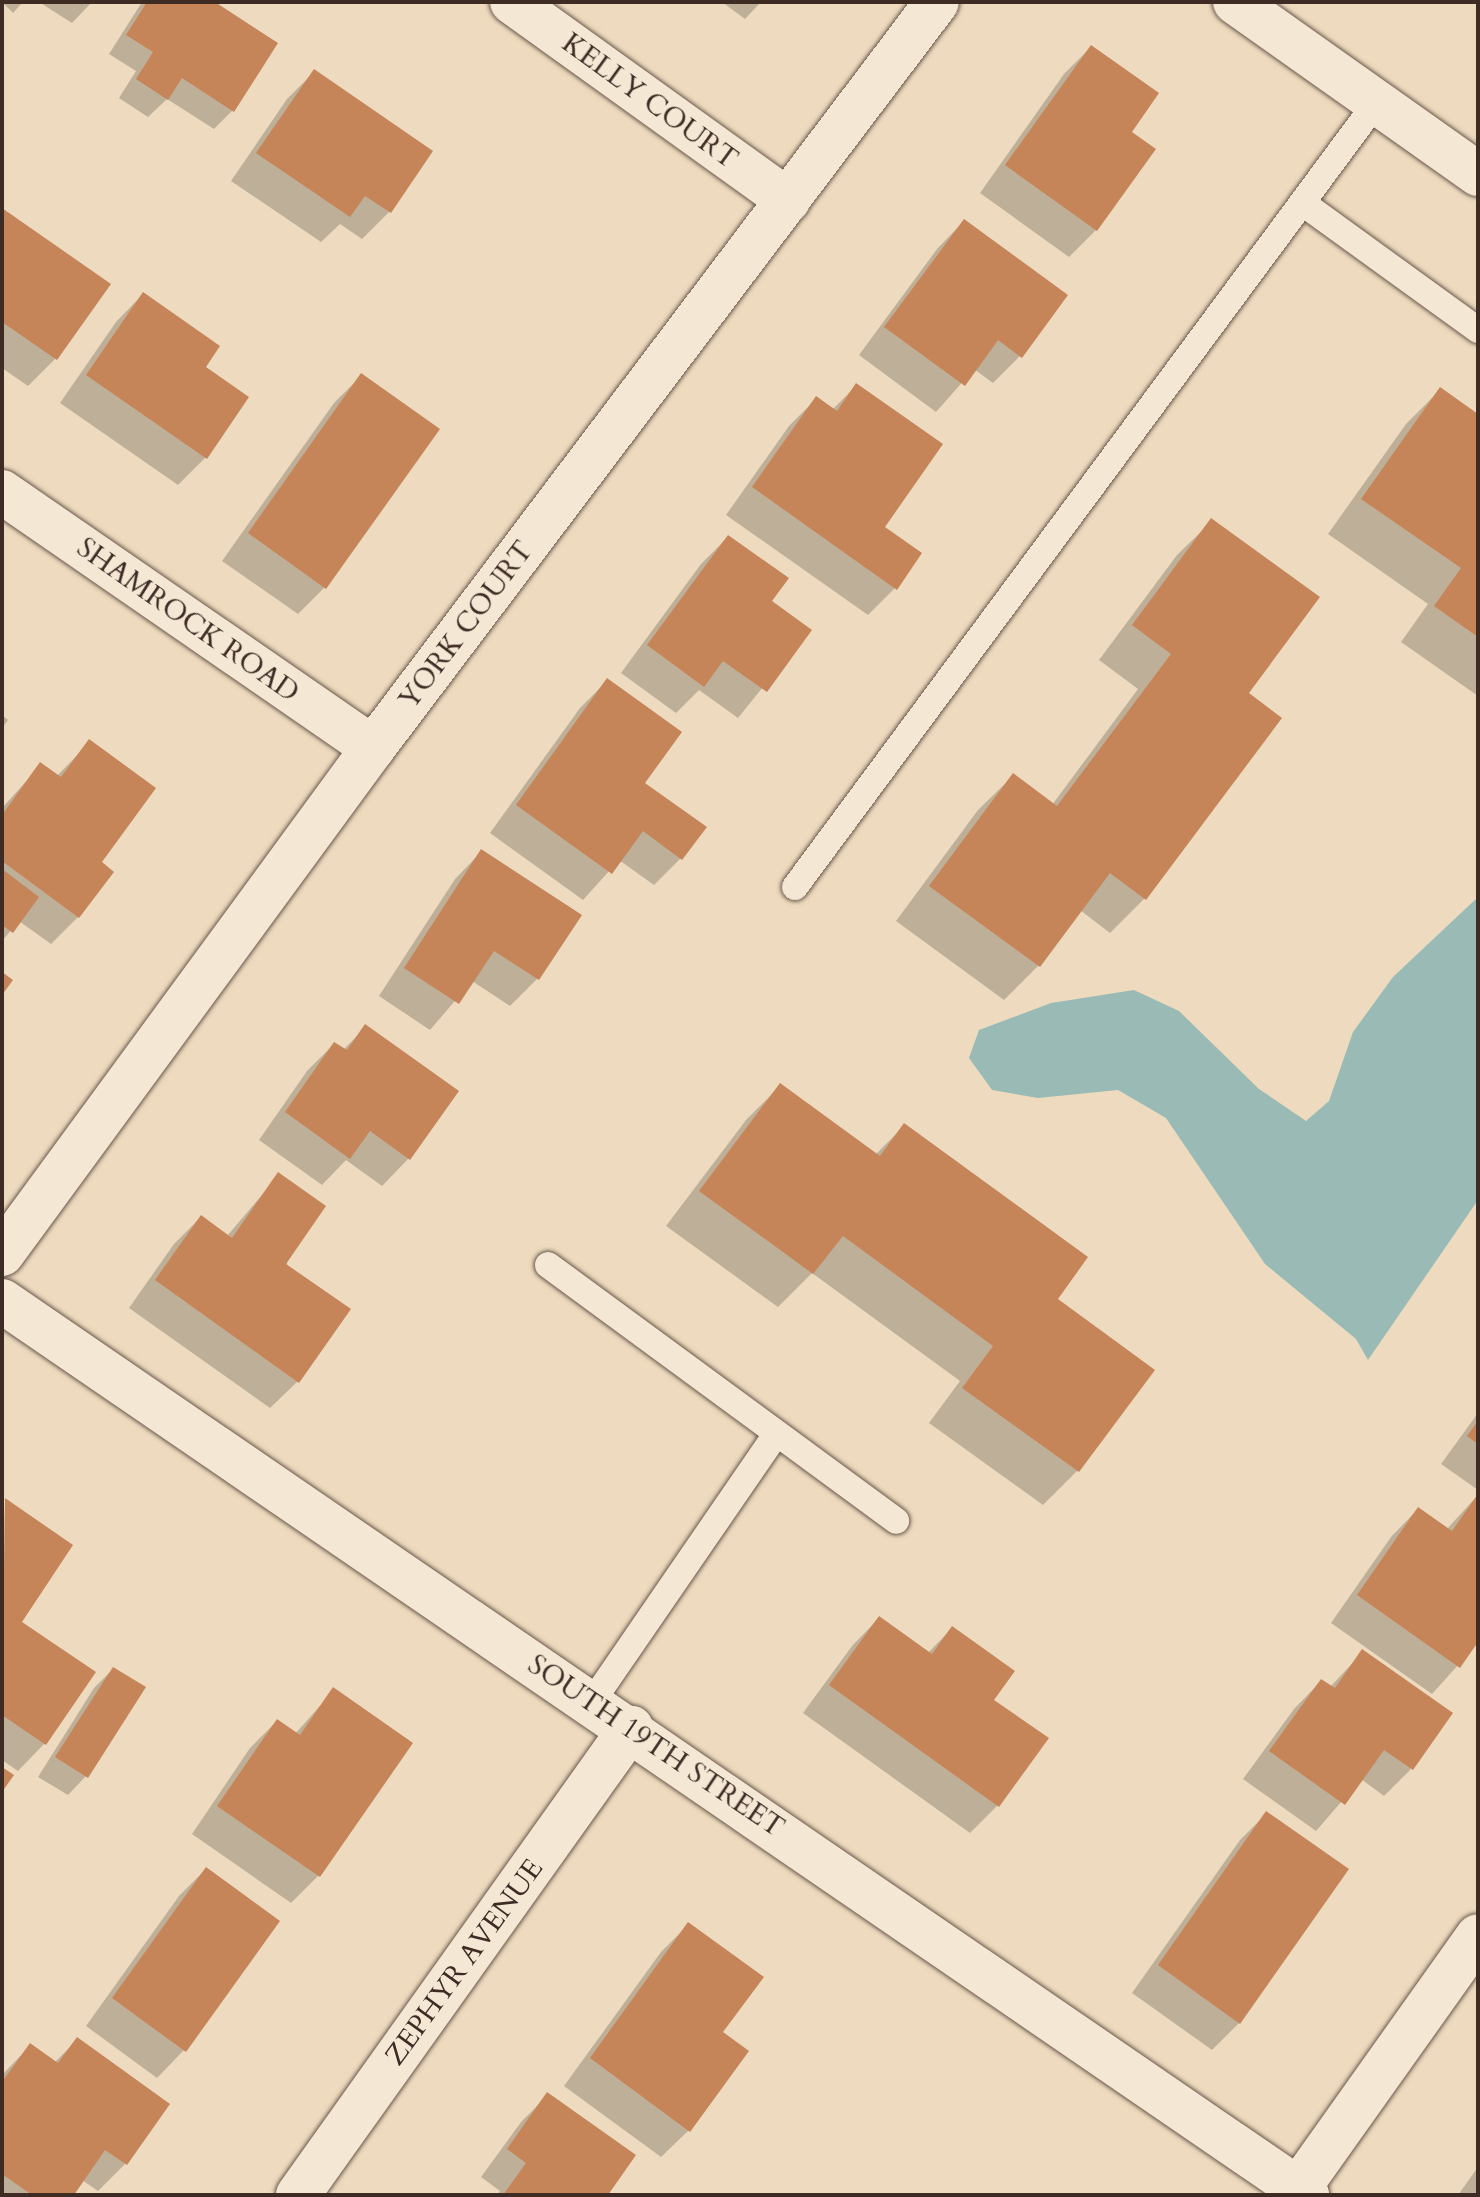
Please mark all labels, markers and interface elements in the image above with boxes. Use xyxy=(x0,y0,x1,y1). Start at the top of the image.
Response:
street label: KELLY COURT xyxy=(556,26,744,176)
street label: SHAMROCK ROAD xyxy=(70,531,306,709)
street label: YORK COURT xyxy=(392,535,540,715)
street label: SOUTH 19TH STREET xyxy=(522,1648,790,1844)
street label: ZEPHYR AVENUE xyxy=(378,1852,550,2072)

